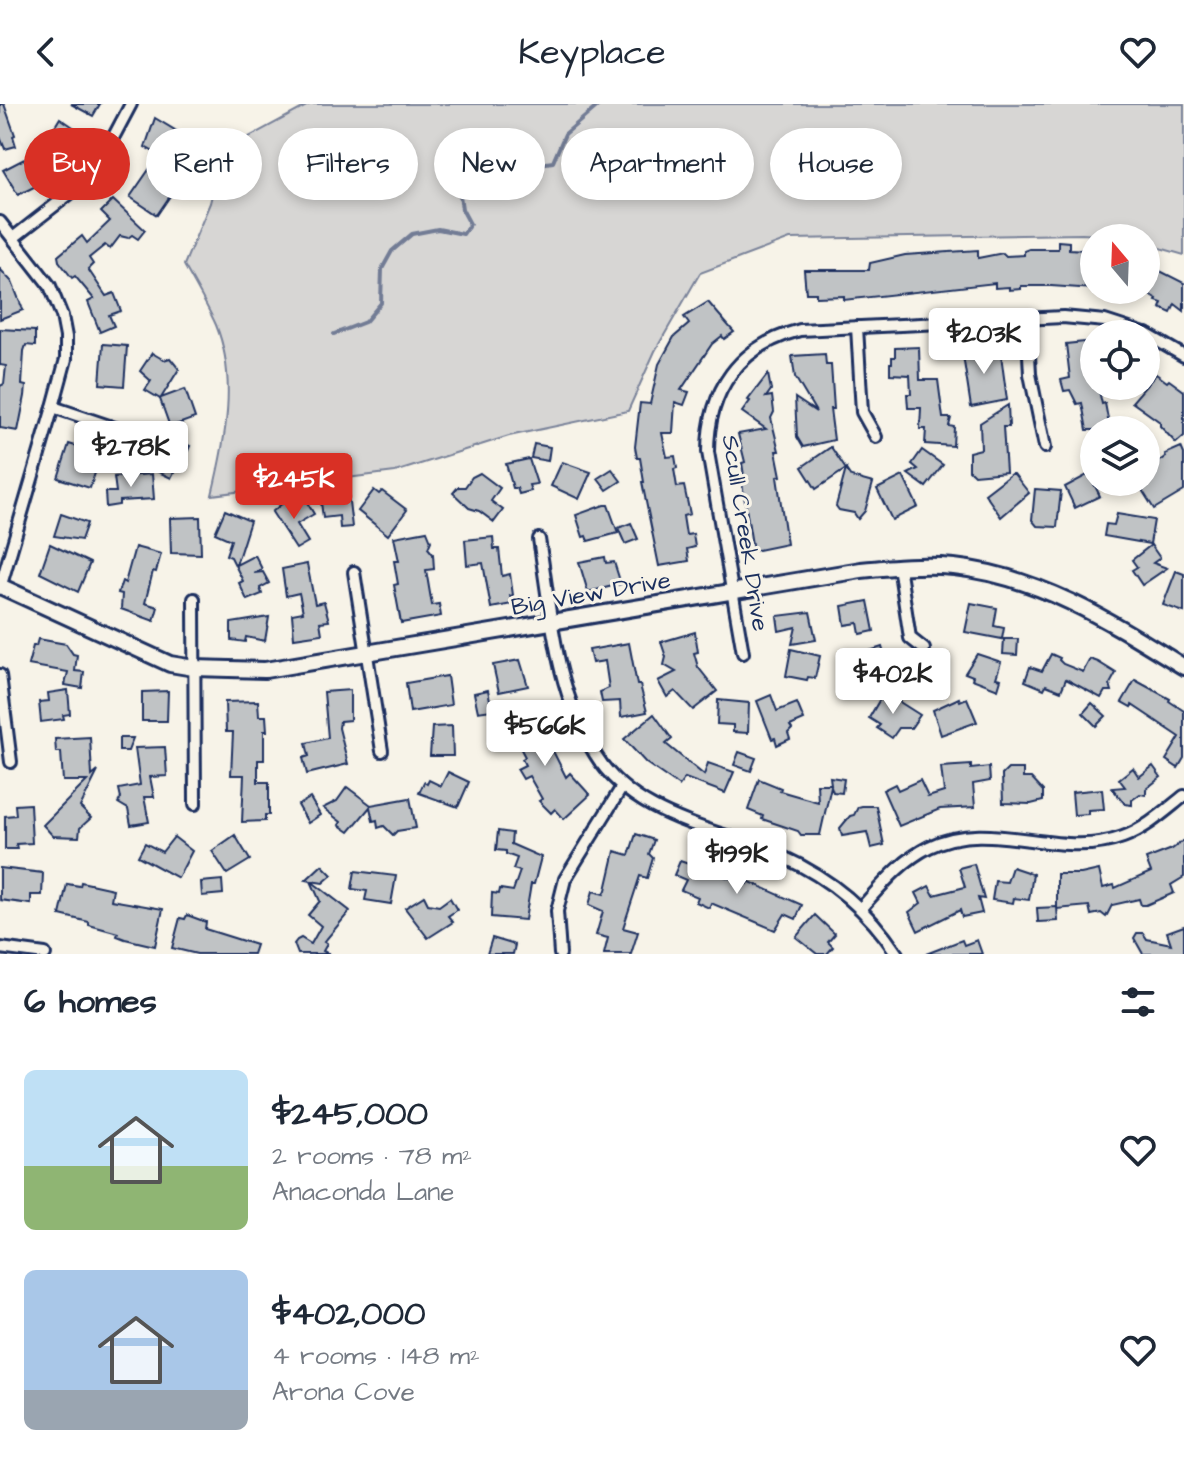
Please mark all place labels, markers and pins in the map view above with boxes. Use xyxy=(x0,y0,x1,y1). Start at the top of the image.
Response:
pin: $203K xyxy=(928,308,1040,376)
pin: $278K xyxy=(75,421,187,489)
pin: $245K xyxy=(238,453,350,521)
pin: $402K xyxy=(837,648,949,716)
pin: $566K xyxy=(489,700,601,768)
pin: $199K xyxy=(681,828,793,896)

